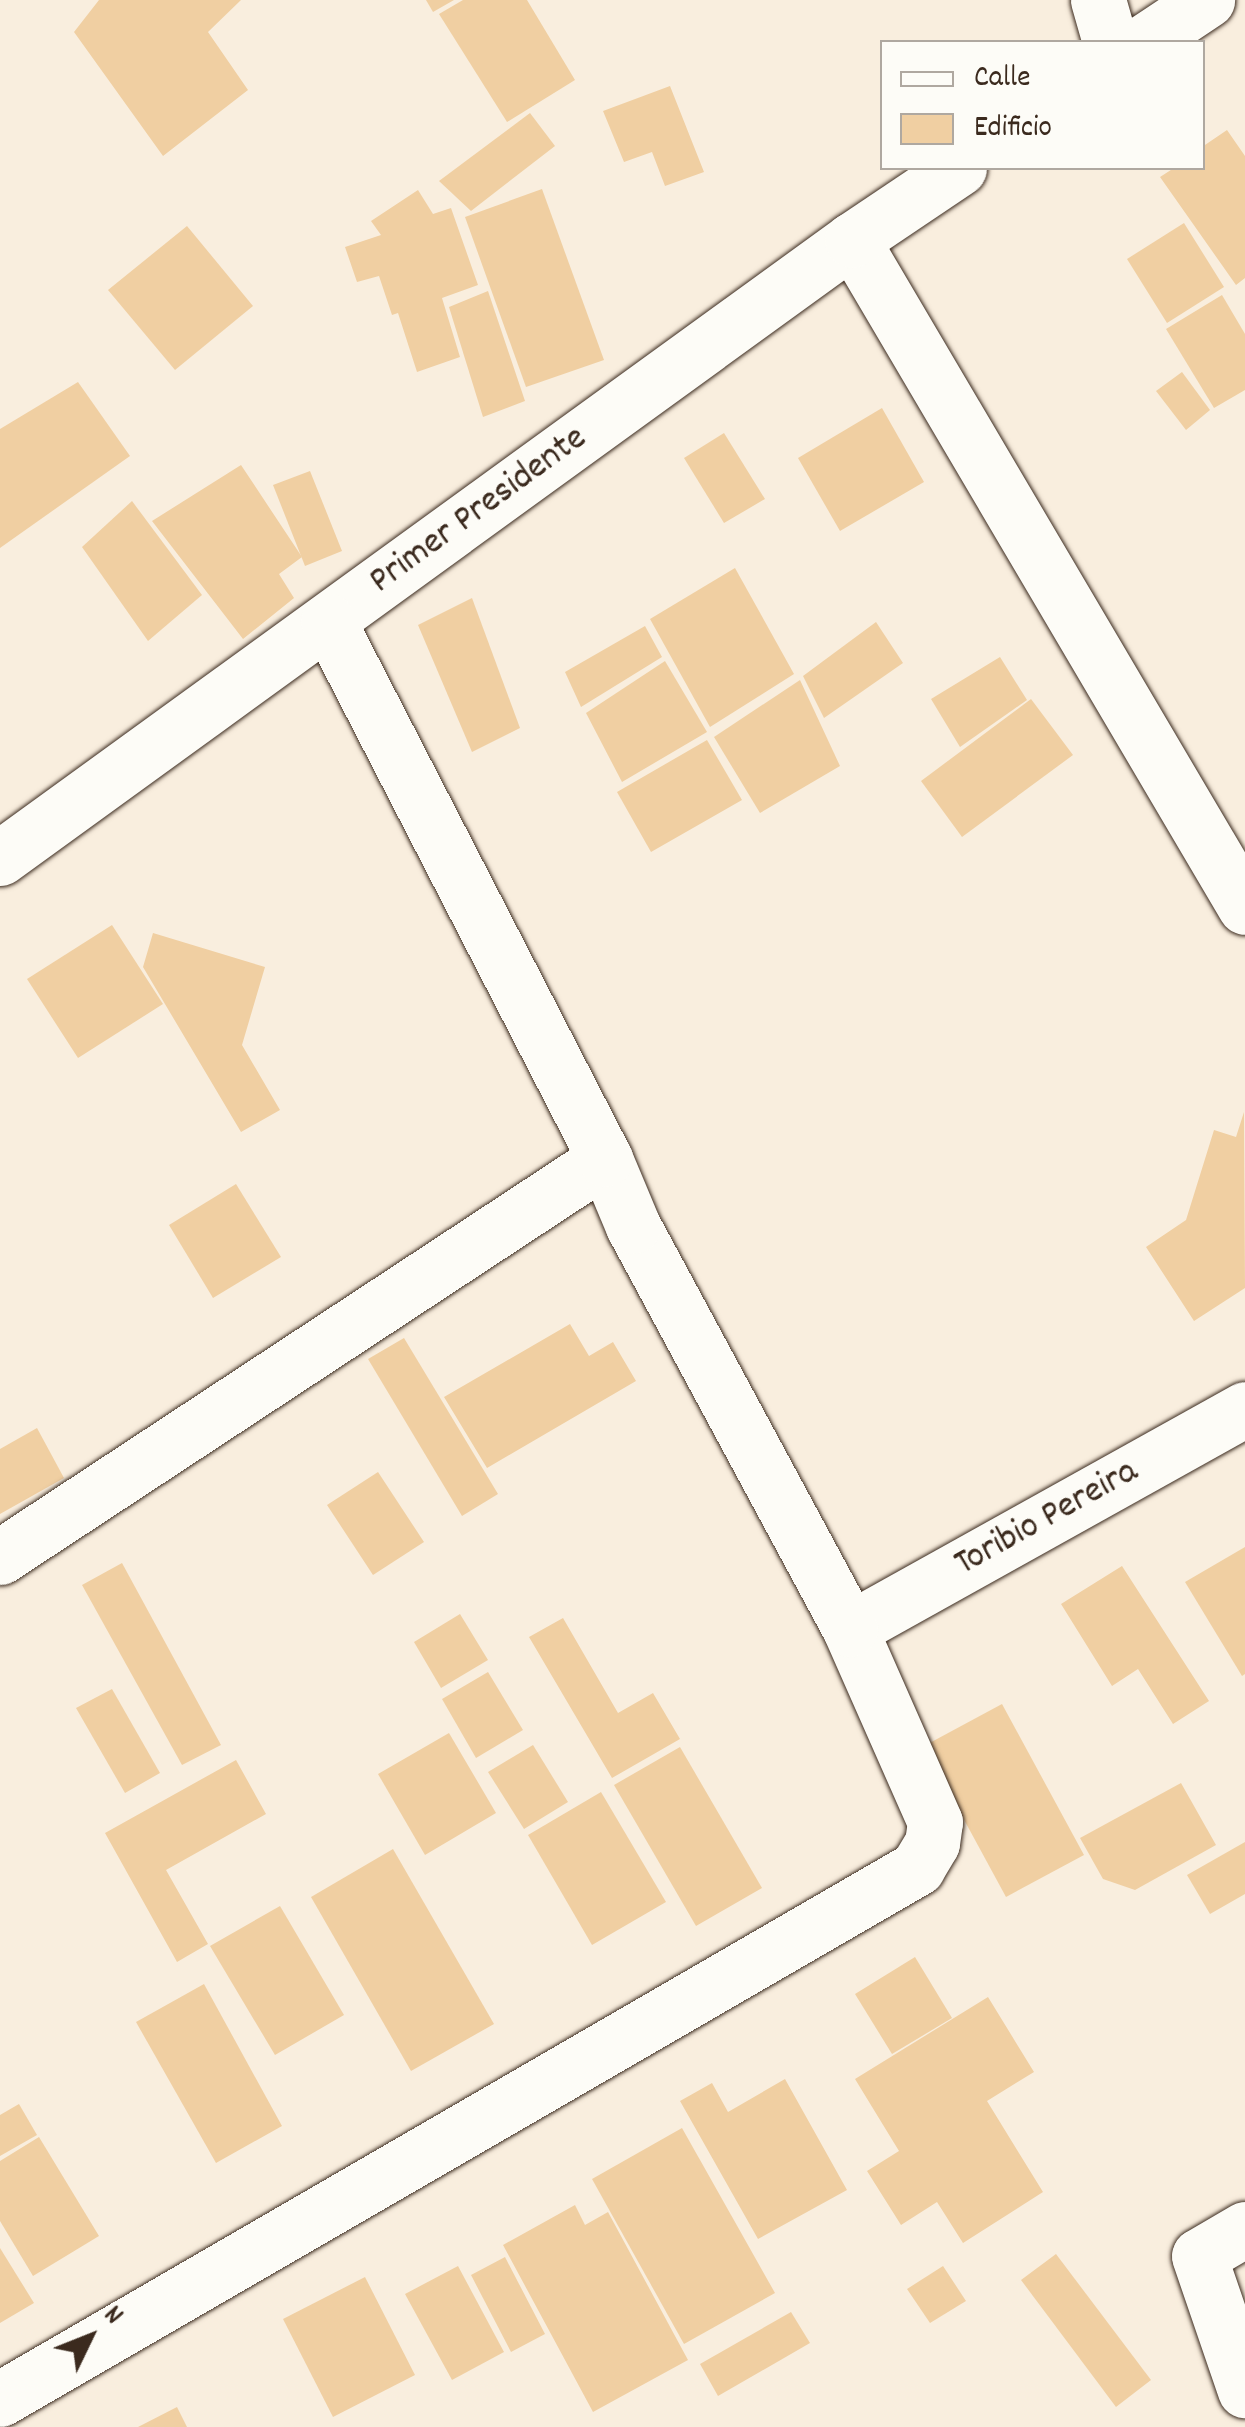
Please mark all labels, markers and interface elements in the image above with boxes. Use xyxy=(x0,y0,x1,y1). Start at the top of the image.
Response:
legend xyxy=(880,40,1205,170)
text: Calle xyxy=(974,58,1030,101)
text: Edificio xyxy=(974,108,1052,151)
street label: Primer Presidente xyxy=(361,417,597,605)
street label: Toribio Pereira xyxy=(947,1450,1147,1588)
north arrow xyxy=(40,2287,140,2387)
text: N xyxy=(93,2298,131,2335)

